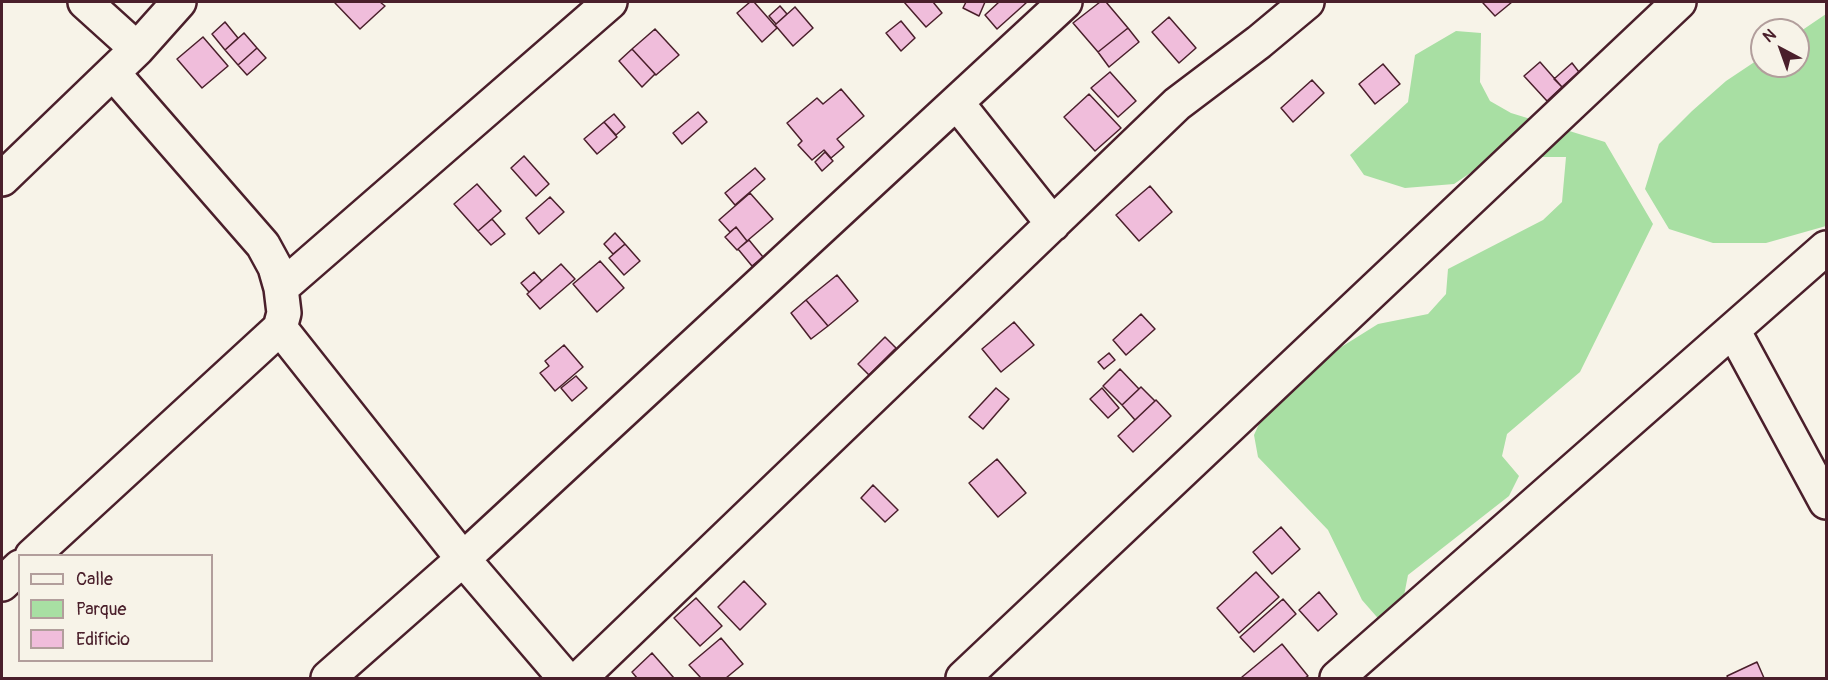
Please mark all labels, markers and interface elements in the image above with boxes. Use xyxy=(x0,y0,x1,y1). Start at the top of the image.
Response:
north arrow xyxy=(1750,18,1810,78)
text: N xyxy=(1759,25,1780,47)
legend xyxy=(18,554,213,662)
text: Calle xyxy=(76,568,113,591)
text: Parque xyxy=(76,598,126,621)
text: Edificio xyxy=(76,628,130,651)

